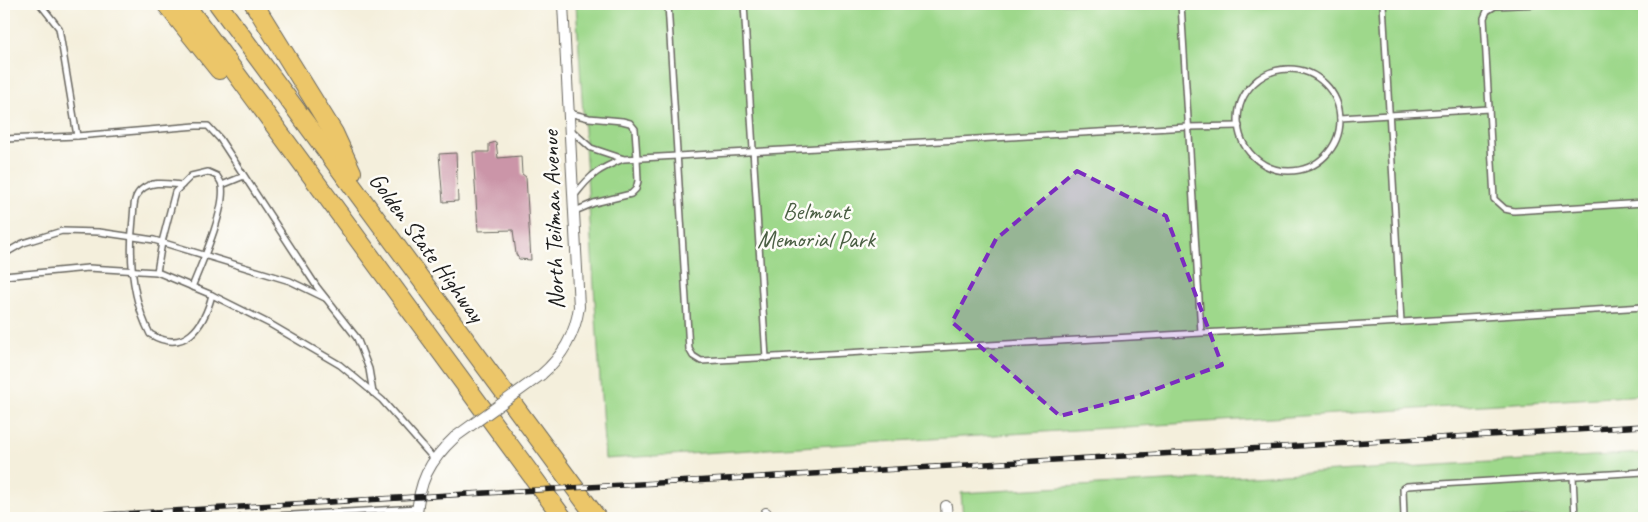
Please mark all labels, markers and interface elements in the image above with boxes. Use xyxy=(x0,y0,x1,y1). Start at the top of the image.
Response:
street label: North Teilman Avenue xyxy=(535,128,571,310)
street label: Golden State Highway xyxy=(363,166,492,329)
park label: Belmont Memorial Park xyxy=(757,196,877,254)

